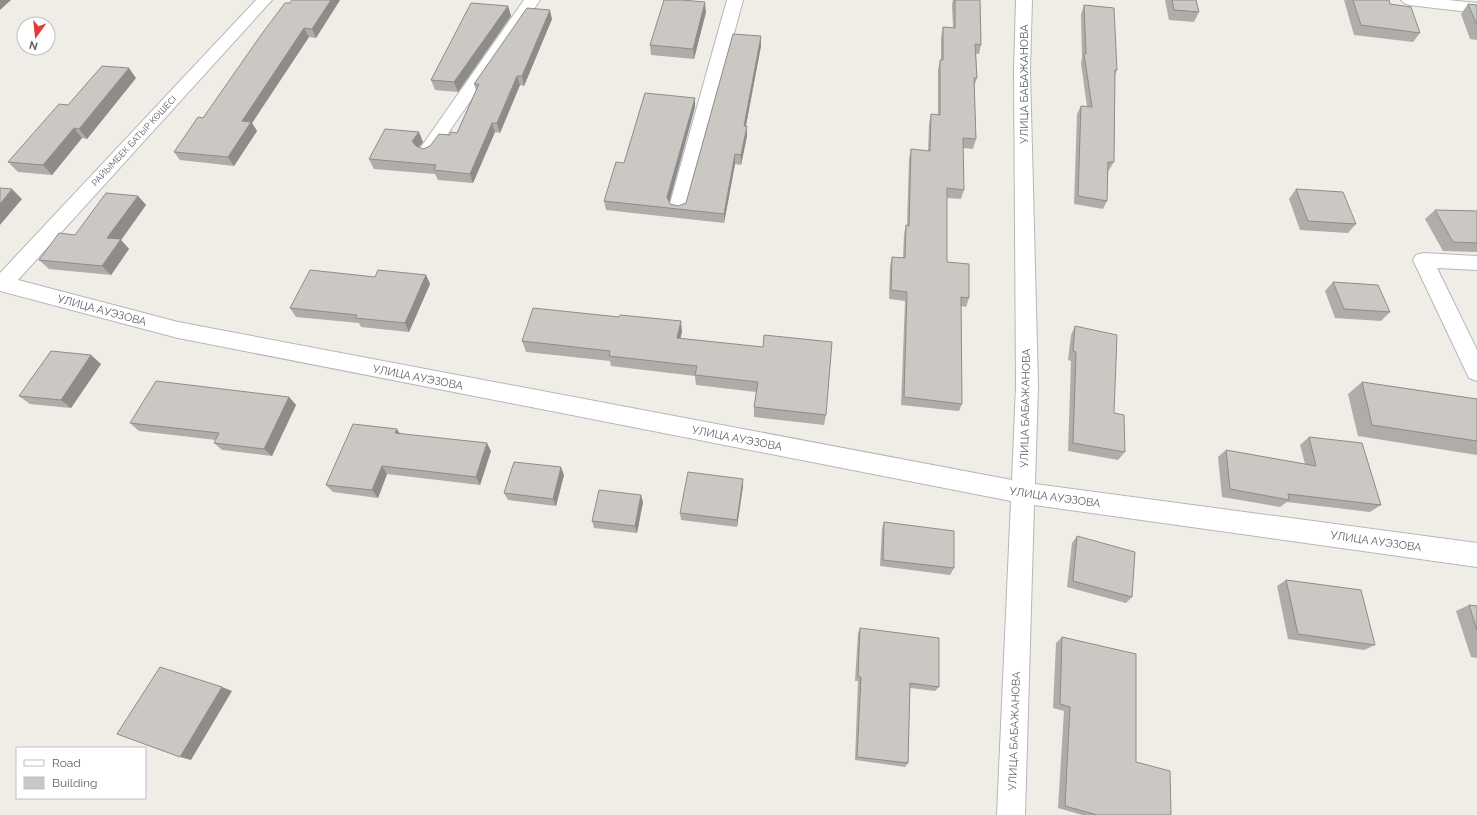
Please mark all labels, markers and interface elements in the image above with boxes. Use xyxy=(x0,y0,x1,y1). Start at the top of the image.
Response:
north arrow xyxy=(16,16,56,56)
street label: УЛИЦА БАБАЖАНОВА xyxy=(1018,24,1031,144)
text: N xyxy=(28,38,39,53)
street label: РАЙЫМБЕК БАТЫР КӨШЕСІ xyxy=(89,93,178,188)
street label: УЛИЦА АУЭЗОВА xyxy=(56,292,148,329)
street label: УЛИЦА БАБАЖАНОВА xyxy=(1018,348,1033,468)
street label: УЛИЦА АУЭЗОВА xyxy=(372,362,465,393)
street label: УЛИЦА АУЭЗОВА xyxy=(691,423,784,454)
street label: УЛИЦА АУЭЗОВА xyxy=(1009,485,1102,510)
street label: УЛИЦА АУЭЗОВА xyxy=(1330,529,1423,554)
street label: УЛИЦА БАБАЖАНОВА xyxy=(1006,671,1023,791)
legend xyxy=(16,747,146,799)
text: Road xyxy=(52,756,81,770)
text: Building xyxy=(52,776,98,790)

